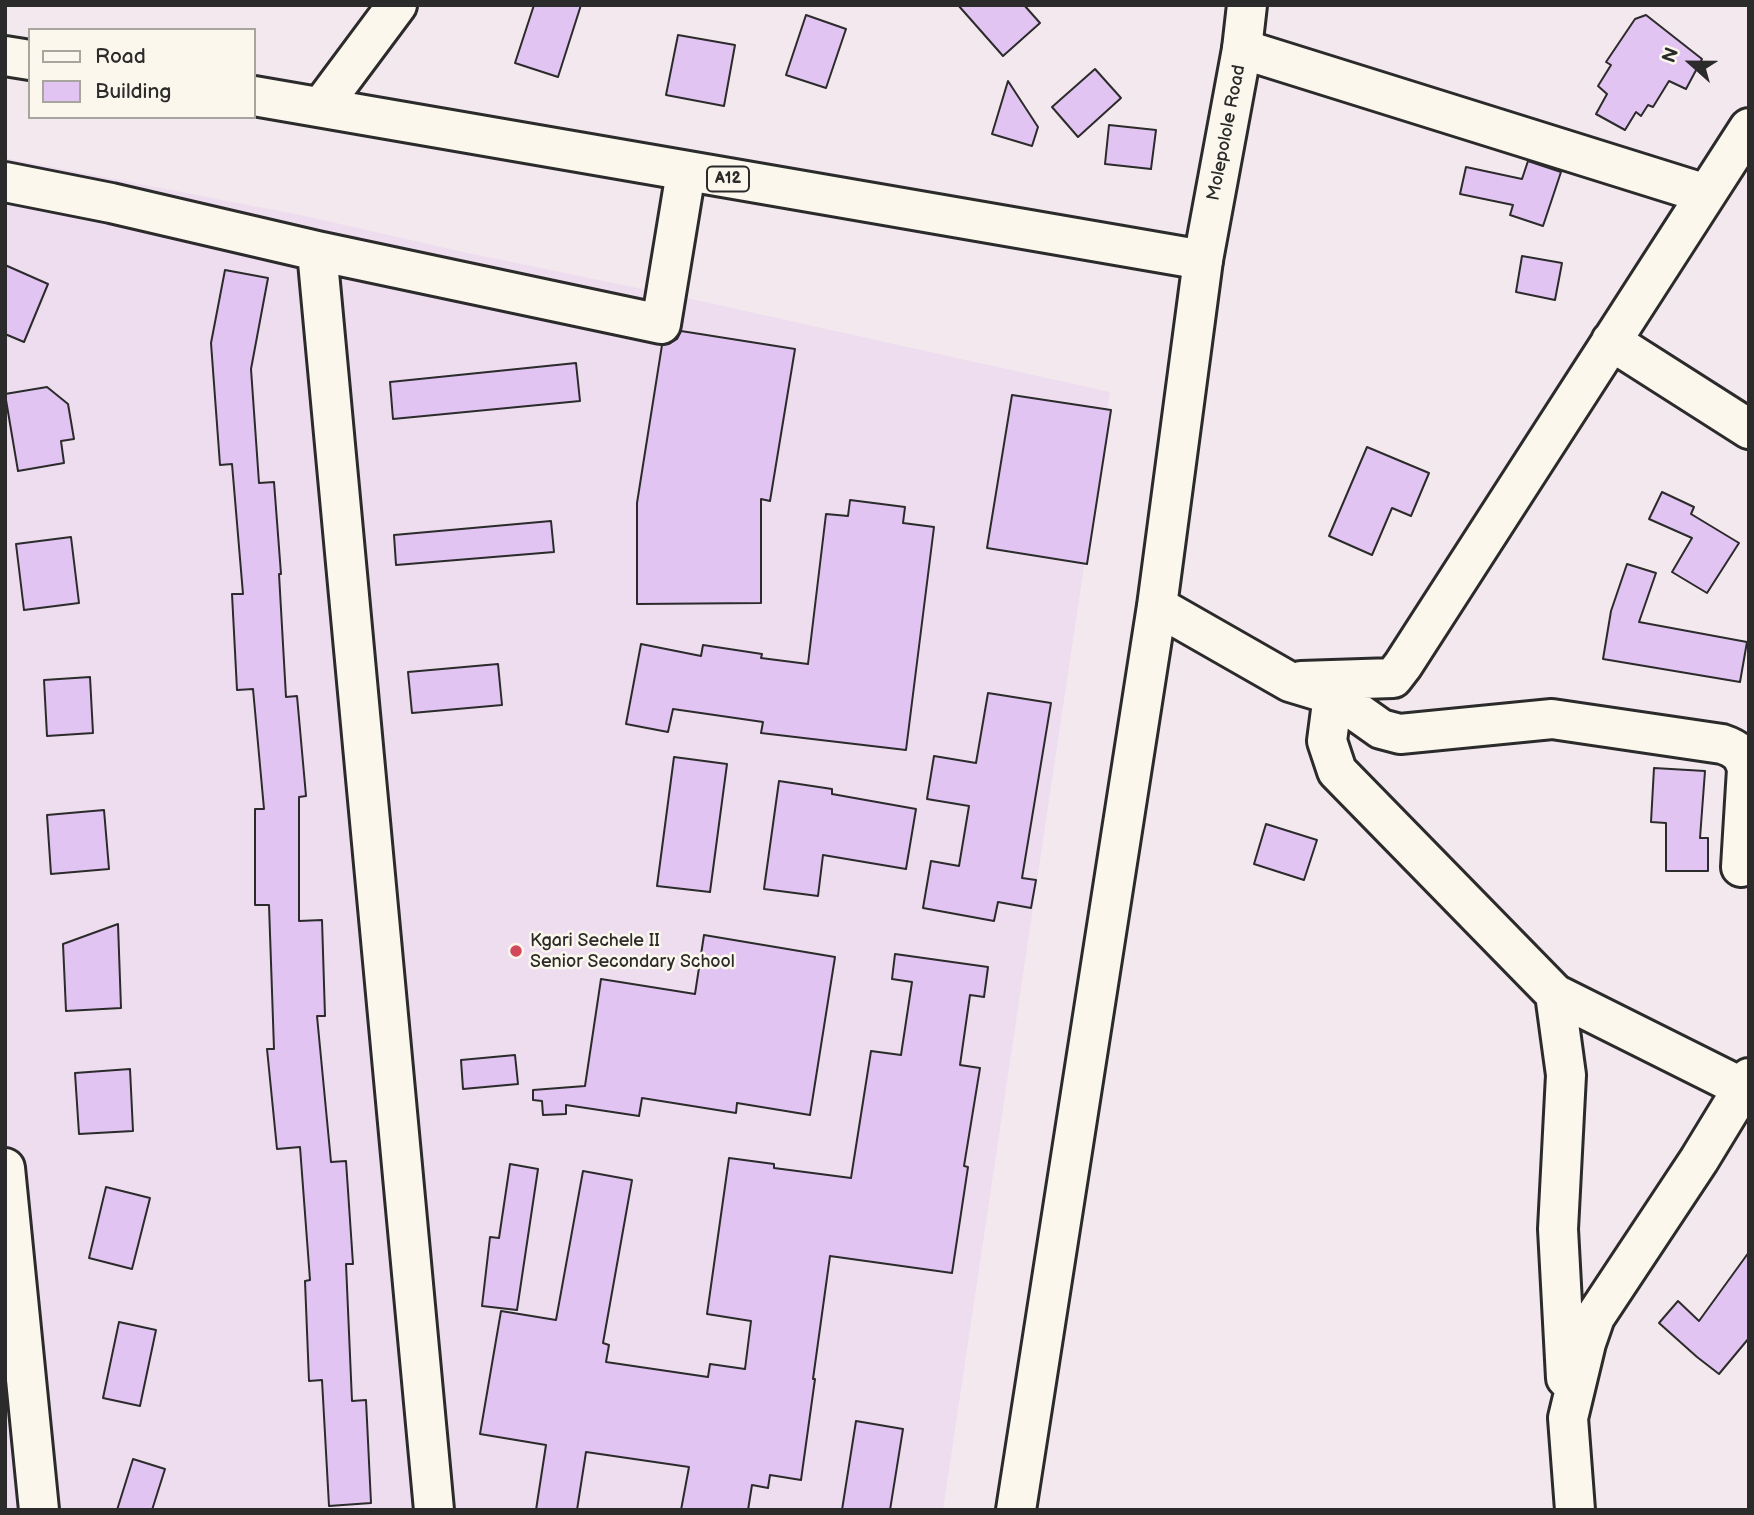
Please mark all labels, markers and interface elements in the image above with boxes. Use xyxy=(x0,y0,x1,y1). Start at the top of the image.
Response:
legend xyxy=(28,28,256,119)
north arrow xyxy=(1656,28,1726,98)
text: Road xyxy=(95,44,146,69)
text: N xyxy=(1658,45,1684,66)
street label: Molepolole Road xyxy=(1203,63,1251,203)
text: Building xyxy=(95,79,171,104)
road number: A12 xyxy=(707,167,749,192)
place label: Kgari Sechele II Senior Secondary School xyxy=(530,930,735,972)
marker: Kgari Sechele II Senior Secondary School xyxy=(508,943,524,959)

